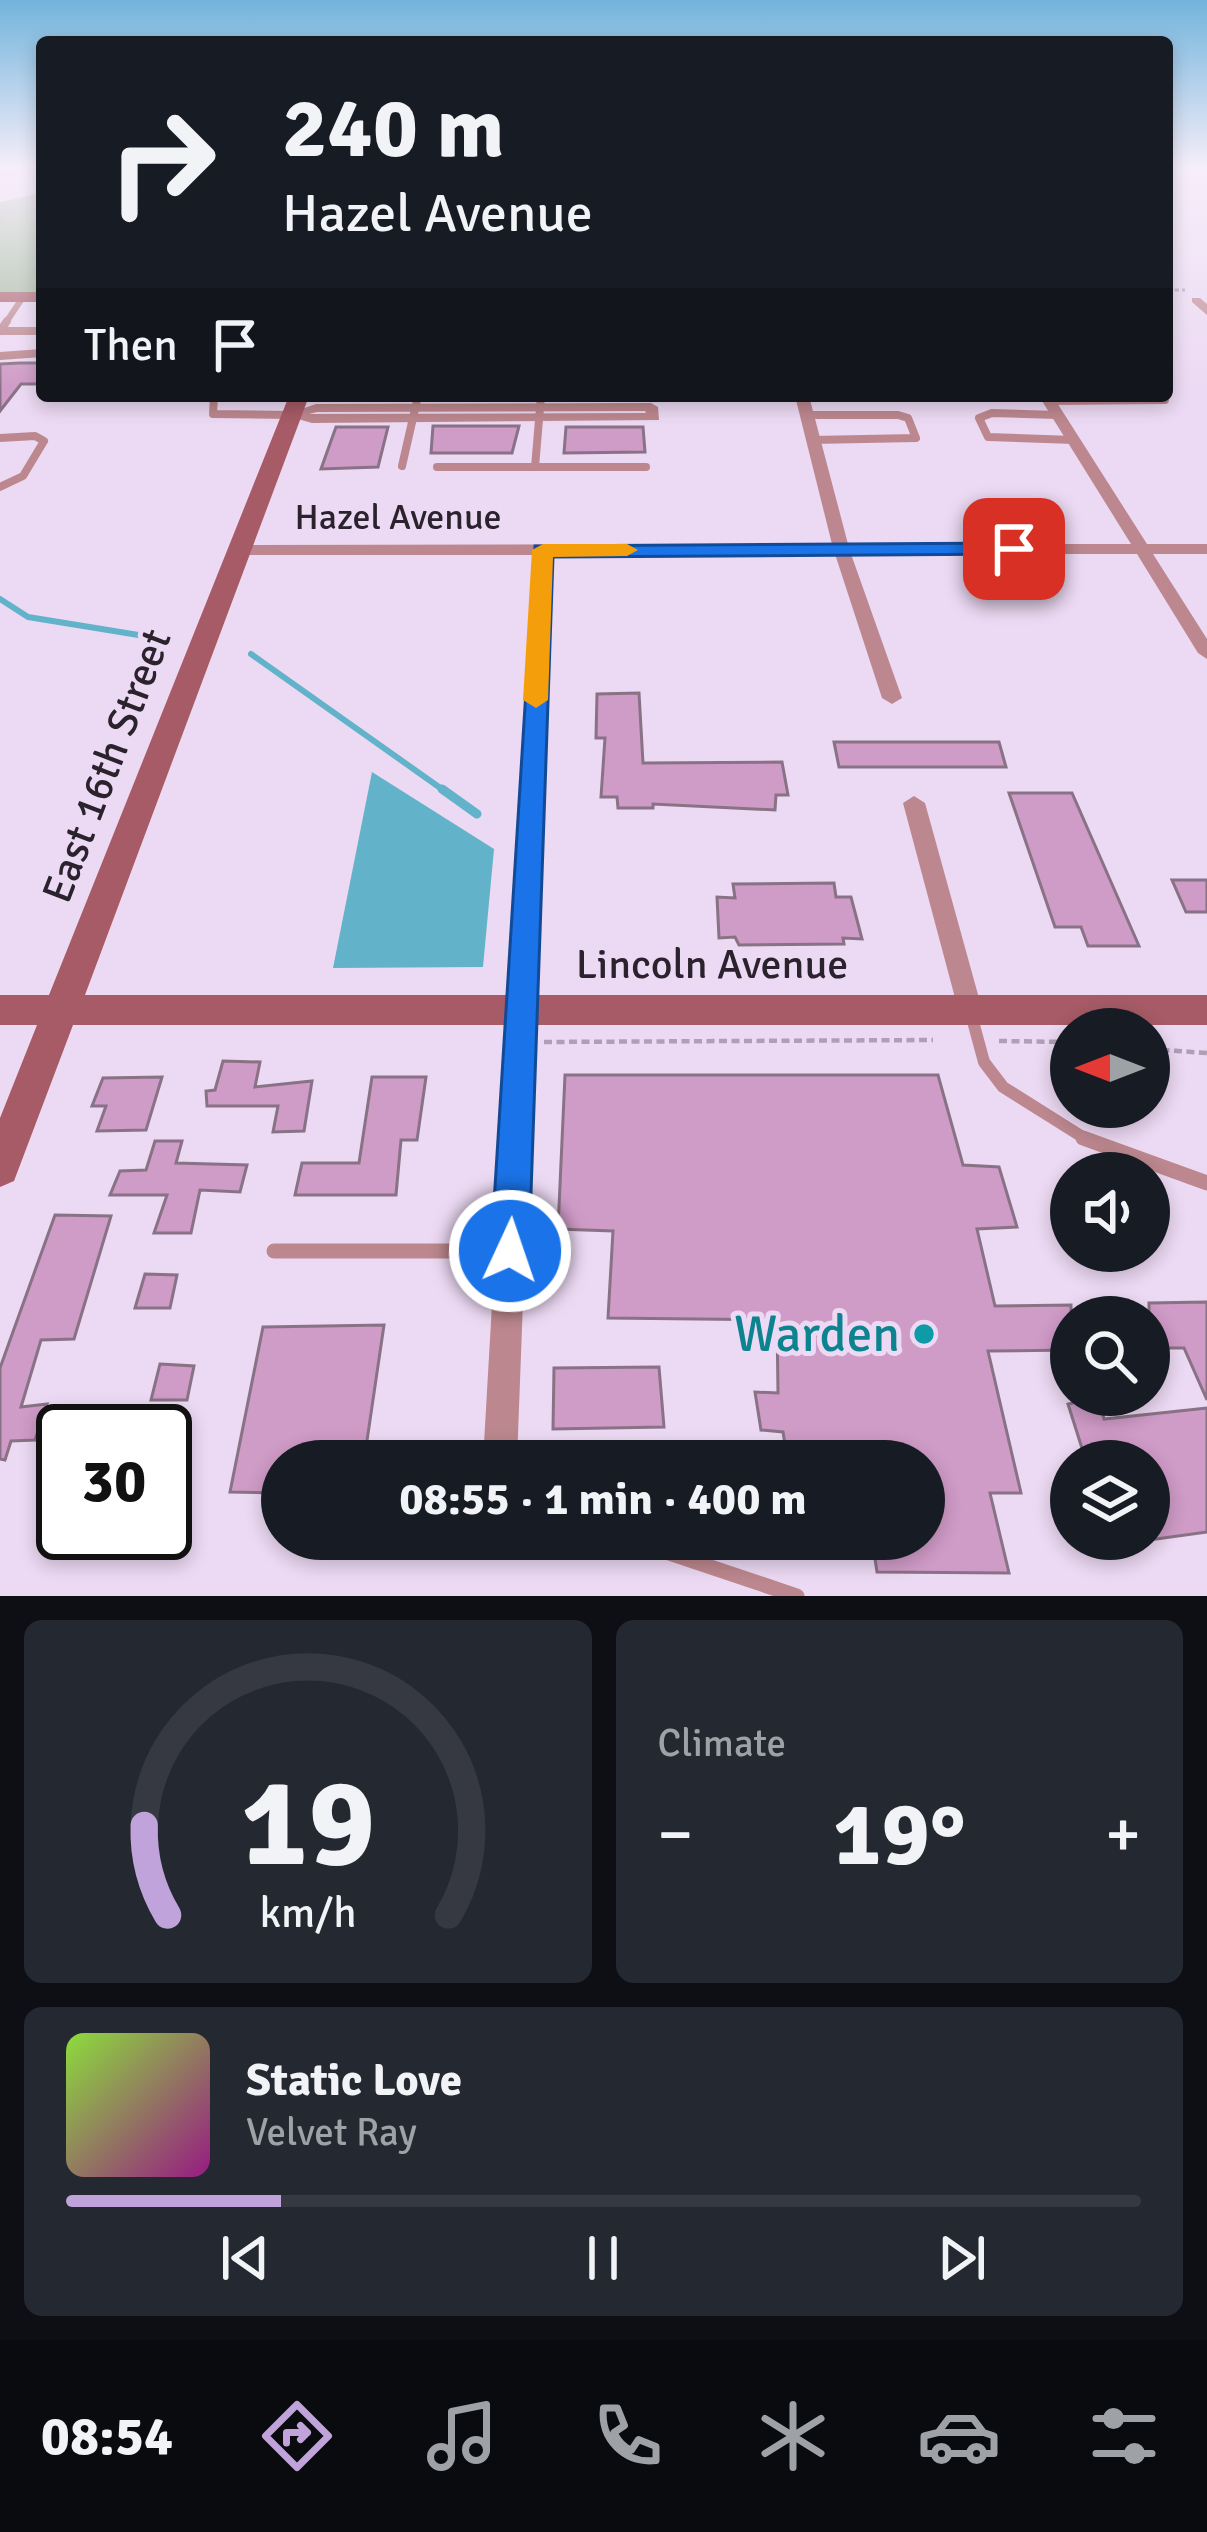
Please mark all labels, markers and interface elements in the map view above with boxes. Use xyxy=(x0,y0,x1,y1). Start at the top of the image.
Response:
text: 240 m xyxy=(282,77,504,181)
icon: right xyxy=(84,84,240,240)
text: Hazel Avenue xyxy=(282,180,593,247)
icon: arrive xyxy=(202,312,268,378)
text: Then xyxy=(84,318,178,373)
street label: Hazel Avenue xyxy=(294,495,502,540)
pin xyxy=(963,498,1065,600)
icon: arrive xyxy=(981,516,1047,582)
street label: East 16th Street xyxy=(31,622,183,910)
street label: Lincoln Avenue xyxy=(576,939,848,990)
north arrow xyxy=(1050,1008,1170,1128)
map controls xyxy=(1050,1008,1170,1560)
button: sound xyxy=(1050,1152,1170,1272)
position arrow xyxy=(447,1188,573,1314)
button: search xyxy=(1050,1296,1170,1416)
place label: Warden xyxy=(734,1303,900,1366)
marker: Warden xyxy=(911,1321,937,1347)
speed limit sign: 30 xyxy=(36,1404,192,1560)
button: layers xyxy=(1050,1440,1170,1560)
text: 08:55 · 1 min · 400 m xyxy=(399,1472,807,1527)
text: Climate xyxy=(658,1719,786,1767)
text: 19 xyxy=(240,1747,375,1900)
text: 19° xyxy=(833,1779,966,1890)
text: − xyxy=(658,1794,693,1875)
text: + xyxy=(1105,1794,1141,1875)
text: km/h xyxy=(259,1886,356,1939)
text: Static Love xyxy=(246,2053,462,2108)
text: Velvet Ray xyxy=(246,2108,417,2156)
icon: previous xyxy=(212,2225,278,2291)
icon: pause xyxy=(570,2225,636,2291)
icon: next xyxy=(929,2225,995,2291)
icon: directions xyxy=(255,2394,339,2478)
icon: music xyxy=(420,2394,504,2478)
icon: phone xyxy=(586,2394,670,2478)
icon: climate xyxy=(751,2394,835,2478)
icon: car xyxy=(917,2394,1001,2478)
icon: filters xyxy=(1082,2394,1166,2478)
text: 08:54 xyxy=(41,2403,173,2470)

